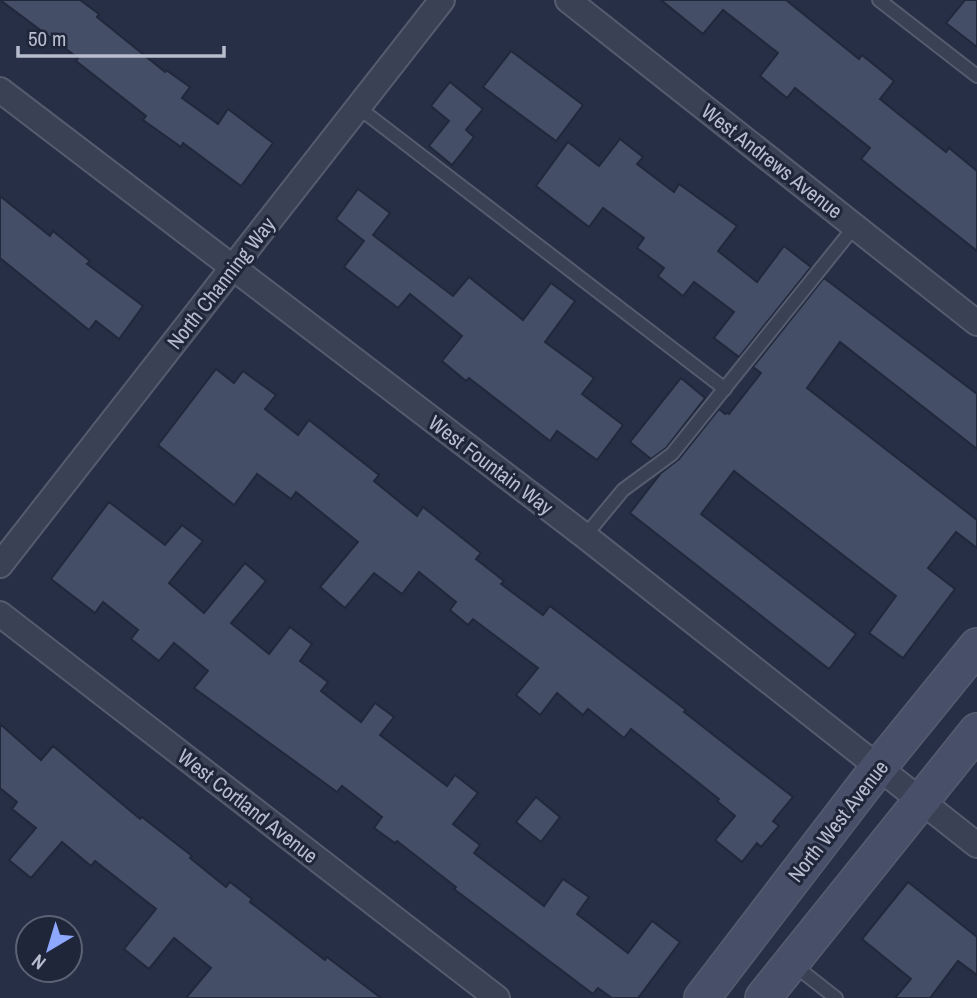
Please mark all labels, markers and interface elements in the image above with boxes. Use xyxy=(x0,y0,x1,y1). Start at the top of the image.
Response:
scale bar xyxy=(18,14,224,58)
text: 50 m xyxy=(28,24,66,53)
street label: West Andrews Avenue xyxy=(695,97,849,225)
street label: North Channing Way xyxy=(160,211,282,355)
street label: West Fountain Way xyxy=(423,408,560,522)
street label: West Cortland Avenue xyxy=(172,742,324,870)
street label: North West Avenue xyxy=(781,754,895,888)
north arrow xyxy=(14,914,84,984)
text: N xyxy=(26,949,51,976)

